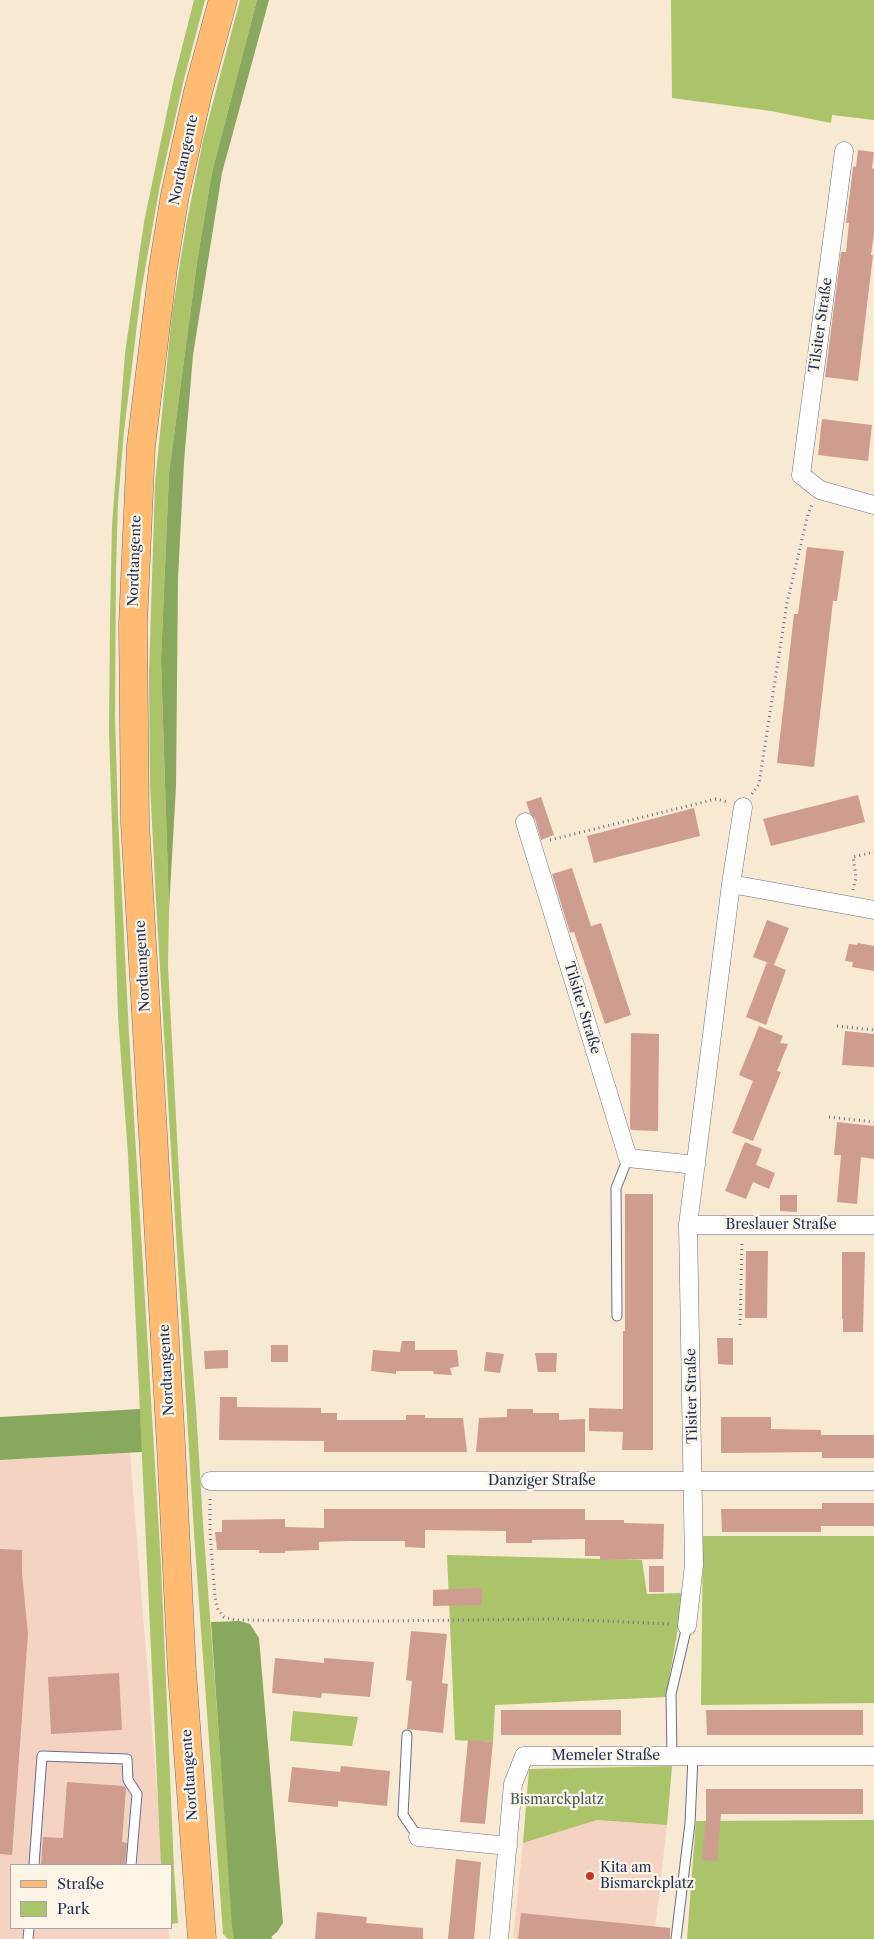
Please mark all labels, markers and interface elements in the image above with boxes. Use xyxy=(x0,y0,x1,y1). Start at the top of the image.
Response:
street label: Nordtangente xyxy=(166,113,202,207)
street label: Tilsiter Straße xyxy=(806,277,836,373)
street label: Nordtangente xyxy=(125,515,145,607)
street label: Nordtangente xyxy=(132,920,154,1012)
street label: Tilsiter Straße xyxy=(560,960,604,1056)
street label: Breslauer Straße xyxy=(725,1217,837,1233)
street label: Nordtangente xyxy=(156,1324,178,1416)
street label: Tilsiter Straße xyxy=(683,1348,701,1444)
street label: Danziger Straße xyxy=(488,1473,596,1489)
street label: Nordtangente xyxy=(178,1729,202,1821)
street label: Memeler Straße xyxy=(552,1748,660,1764)
park label: Bismarckplatz xyxy=(510,1792,604,1808)
place label: Kita am Bismarckplatz xyxy=(600,1860,694,1892)
legend xyxy=(10,1864,172,1929)
marker: Kita am Bismarckplatz xyxy=(584,1870,596,1882)
text: Straße xyxy=(57,1874,104,1893)
text: Park xyxy=(57,1899,90,1918)

